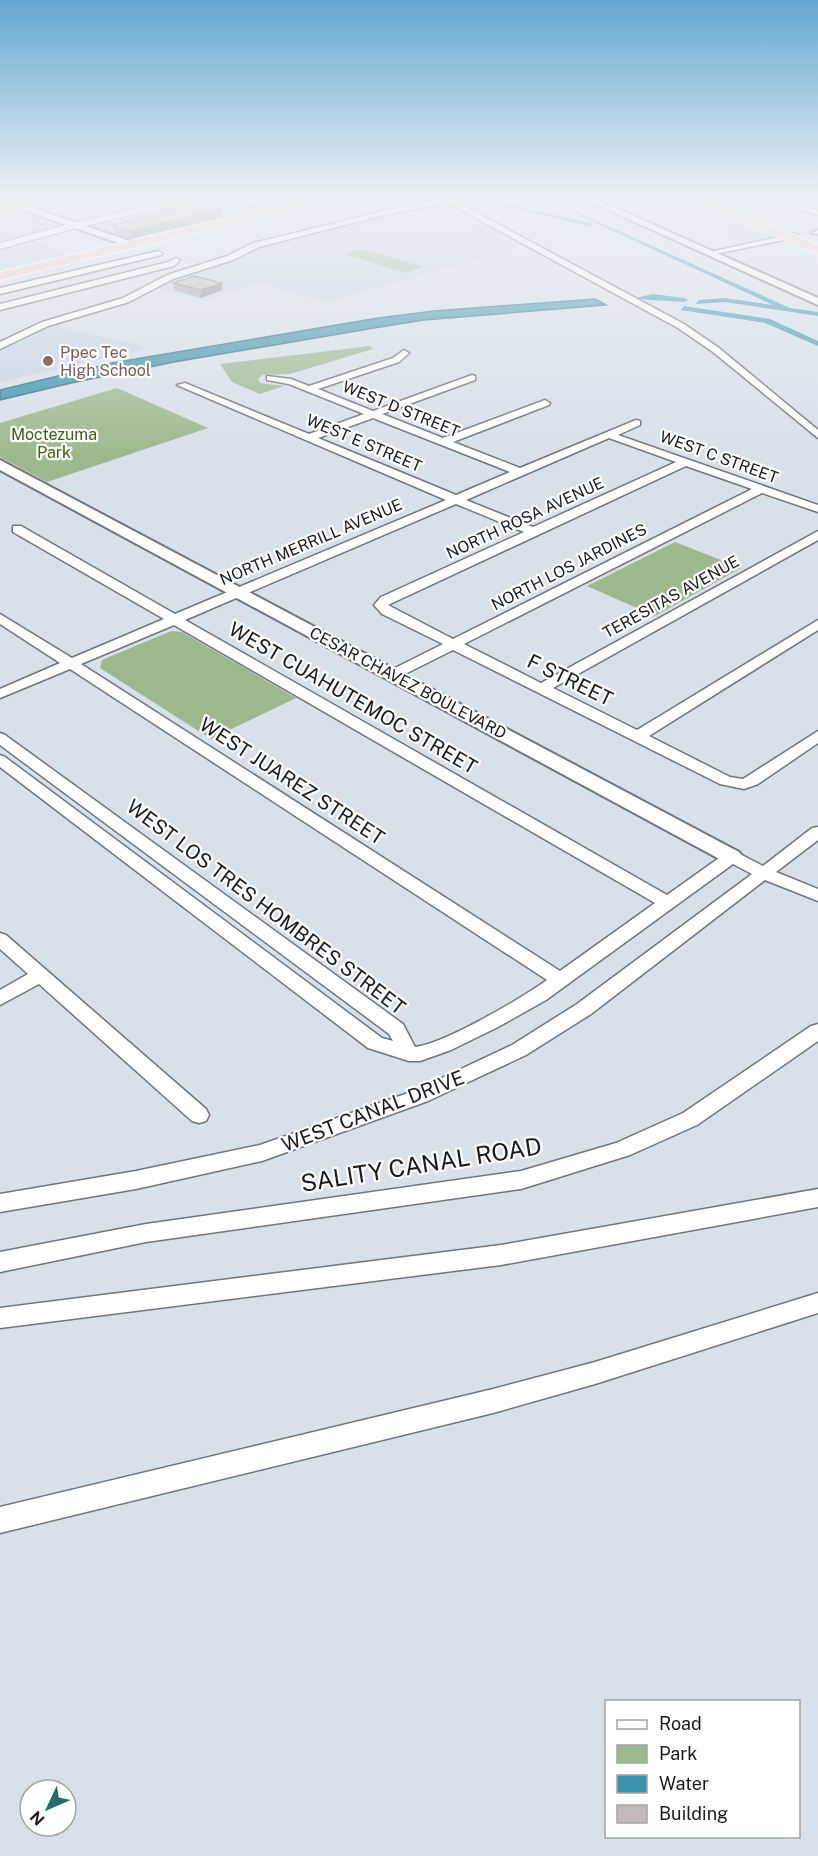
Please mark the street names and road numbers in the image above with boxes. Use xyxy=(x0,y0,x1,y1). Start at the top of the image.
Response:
street label: WEST D STREET xyxy=(340,377,463,441)
street label: WEST E STREET xyxy=(303,410,425,476)
street label: WEST C STREET xyxy=(657,427,781,487)
street label: NORTH ROSA AVENUE xyxy=(443,473,607,563)
street label: NORTH MERRILL AVENUE xyxy=(217,495,405,589)
street label: NORTH LOS JARDINES xyxy=(488,520,650,614)
street label: TERESITAS AVENUE xyxy=(600,552,742,642)
street label: WEST CUAHUTEMOC STREET xyxy=(225,617,482,779)
street label: CESAR CHAVEZ BOULEVARD xyxy=(306,623,510,743)
street label: F STREET xyxy=(523,649,617,711)
street label: WEST JUAREZ STREET xyxy=(195,712,389,850)
street label: WEST LOS TRES HOMBRES STREET xyxy=(122,794,410,1020)
street label: WEST CANAL DRIVE xyxy=(278,1065,468,1157)
street label: SALITY CANAL ROAD xyxy=(299,1131,543,1197)

